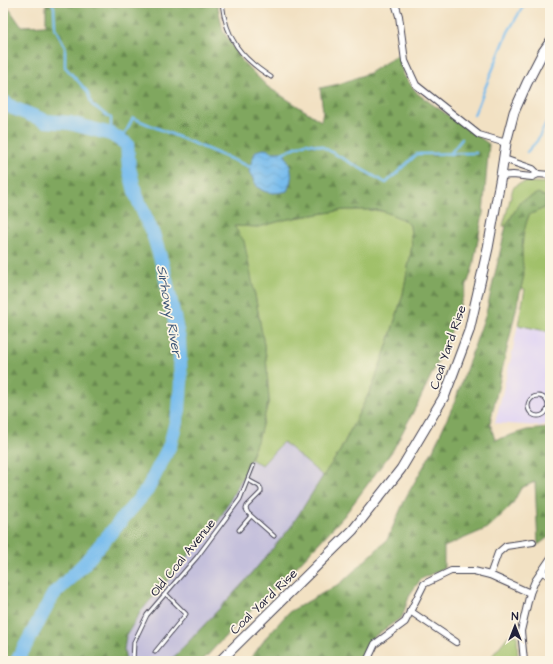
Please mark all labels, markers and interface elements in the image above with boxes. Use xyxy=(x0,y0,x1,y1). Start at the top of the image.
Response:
water label: Sirhowy River xyxy=(151,264,187,360)
street label: Coal Yard Rise xyxy=(425,303,471,392)
street label: Old Coal Avenue xyxy=(146,515,220,600)
street label: Coal Yard Rise xyxy=(226,565,302,639)
north arrow xyxy=(495,606,535,646)
text: N xyxy=(512,609,519,624)

